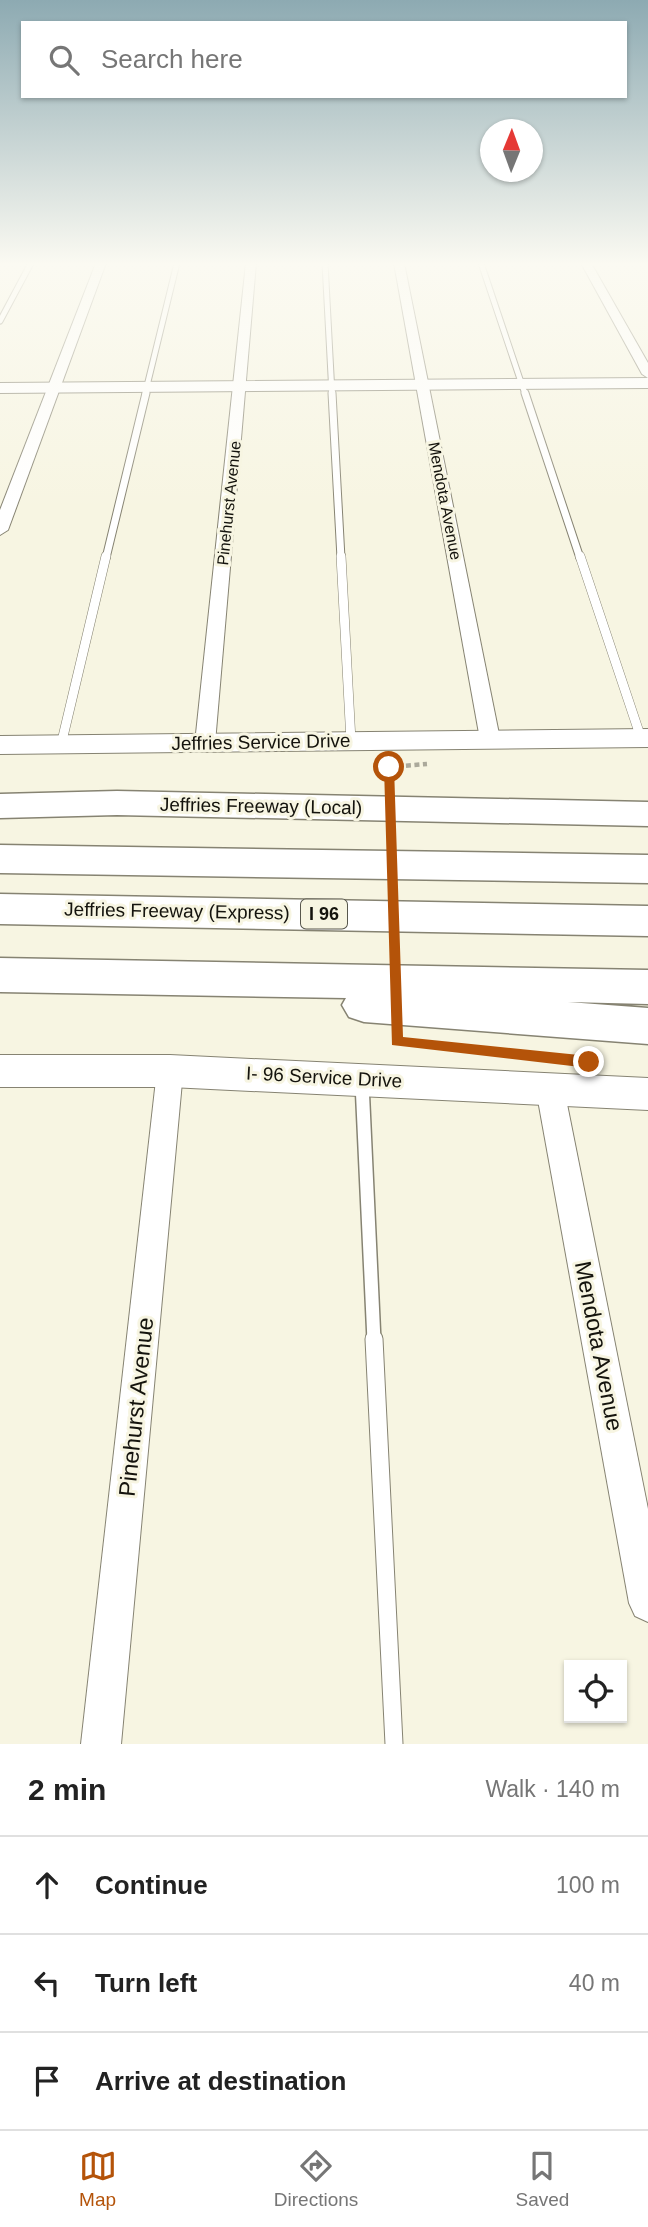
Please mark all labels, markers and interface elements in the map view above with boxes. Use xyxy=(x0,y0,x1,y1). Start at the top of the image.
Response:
search box xyxy=(21,21,627,98)
icon: search xyxy=(45,41,83,79)
text: Search here xyxy=(101,44,243,74)
north arrow xyxy=(480,119,543,182)
street label: Pinehurst Avenue xyxy=(214,440,244,566)
street label: Mendota Avenue xyxy=(425,441,465,562)
street label: Jeffries Service Drive xyxy=(171,730,351,754)
route start xyxy=(373,751,404,782)
street label: Jeffries Freeway (Local) xyxy=(160,794,362,818)
street label: Jeffries Freeway (Express) xyxy=(64,899,290,923)
road number: I 96 xyxy=(301,900,347,929)
route end xyxy=(573,1046,604,1077)
street label: I- 96 Service Drive xyxy=(245,1062,403,1092)
street label: Mendota Avenue xyxy=(570,1259,628,1433)
street label: Pinehurst Avenue xyxy=(114,1316,158,1498)
map controls xyxy=(564,1660,627,1723)
button: locate xyxy=(564,1660,627,1723)
text: 2 min xyxy=(28,1773,106,1806)
text: Walk · 140 m xyxy=(485,1776,620,1802)
icon: ahead xyxy=(28,1866,66,1904)
text: Continue xyxy=(95,1870,208,1900)
text: 100 m xyxy=(556,1872,620,1898)
icon: left xyxy=(28,1964,66,2002)
text: Turn left xyxy=(95,1968,197,1998)
text: 40 m xyxy=(569,1970,620,1996)
icon: arrive xyxy=(28,2062,66,2100)
text: Arrive at destination xyxy=(95,2066,346,2096)
tab: Map xyxy=(79,2147,117,2211)
tab: Directions xyxy=(274,2147,358,2211)
tab: Saved xyxy=(515,2147,569,2211)

